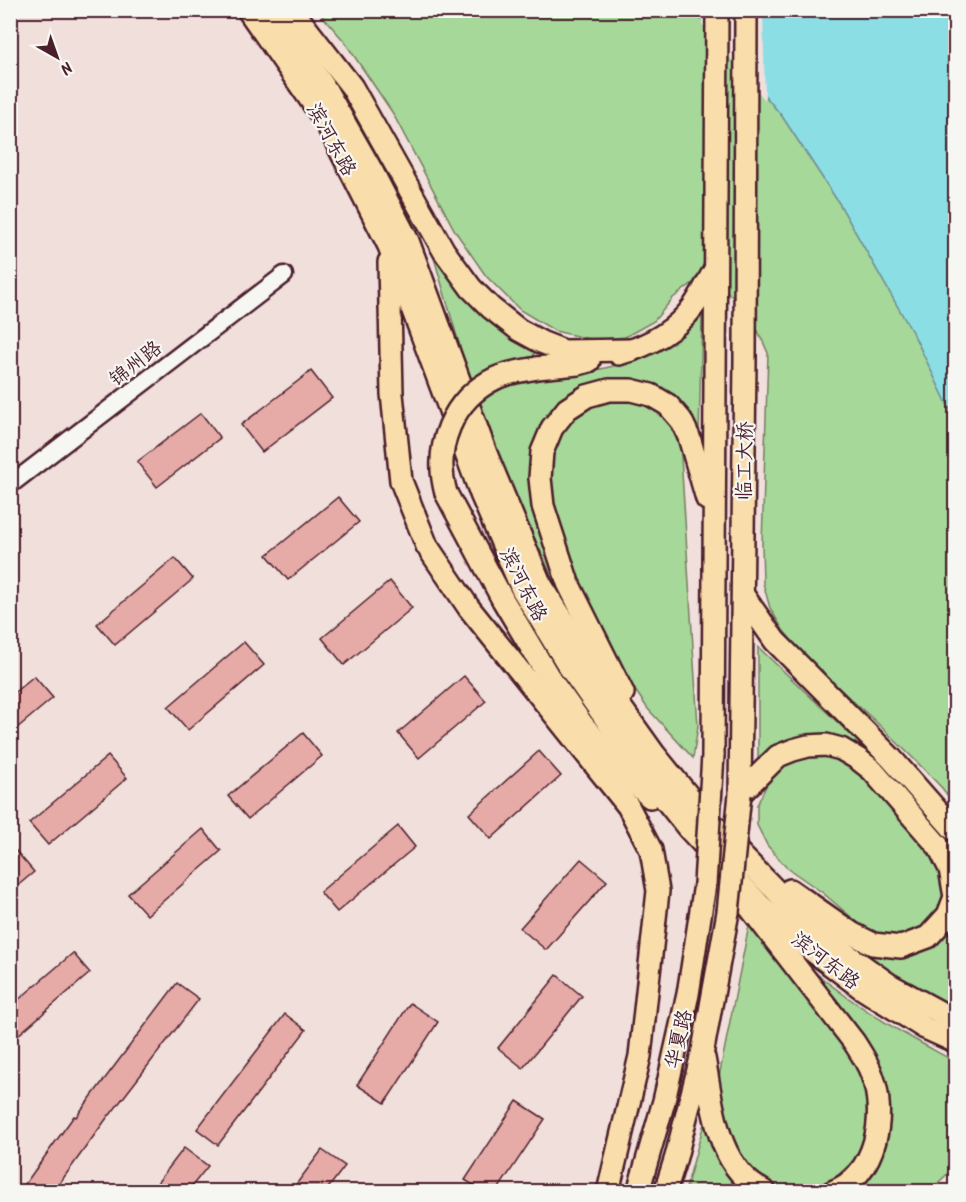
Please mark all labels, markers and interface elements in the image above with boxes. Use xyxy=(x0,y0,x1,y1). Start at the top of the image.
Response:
north arrow xyxy=(27,27,87,87)
text: N xyxy=(54,55,78,80)
street label: 滨河东路 xyxy=(297,97,364,184)
street label: 锦州路 xyxy=(103,333,171,396)
street label: 临工大桥 xyxy=(729,421,763,501)
street label: 滨河东路 xyxy=(490,542,555,629)
street label: 滨河东路 xyxy=(783,924,867,999)
street label: 华夏路 xyxy=(658,1006,703,1072)

